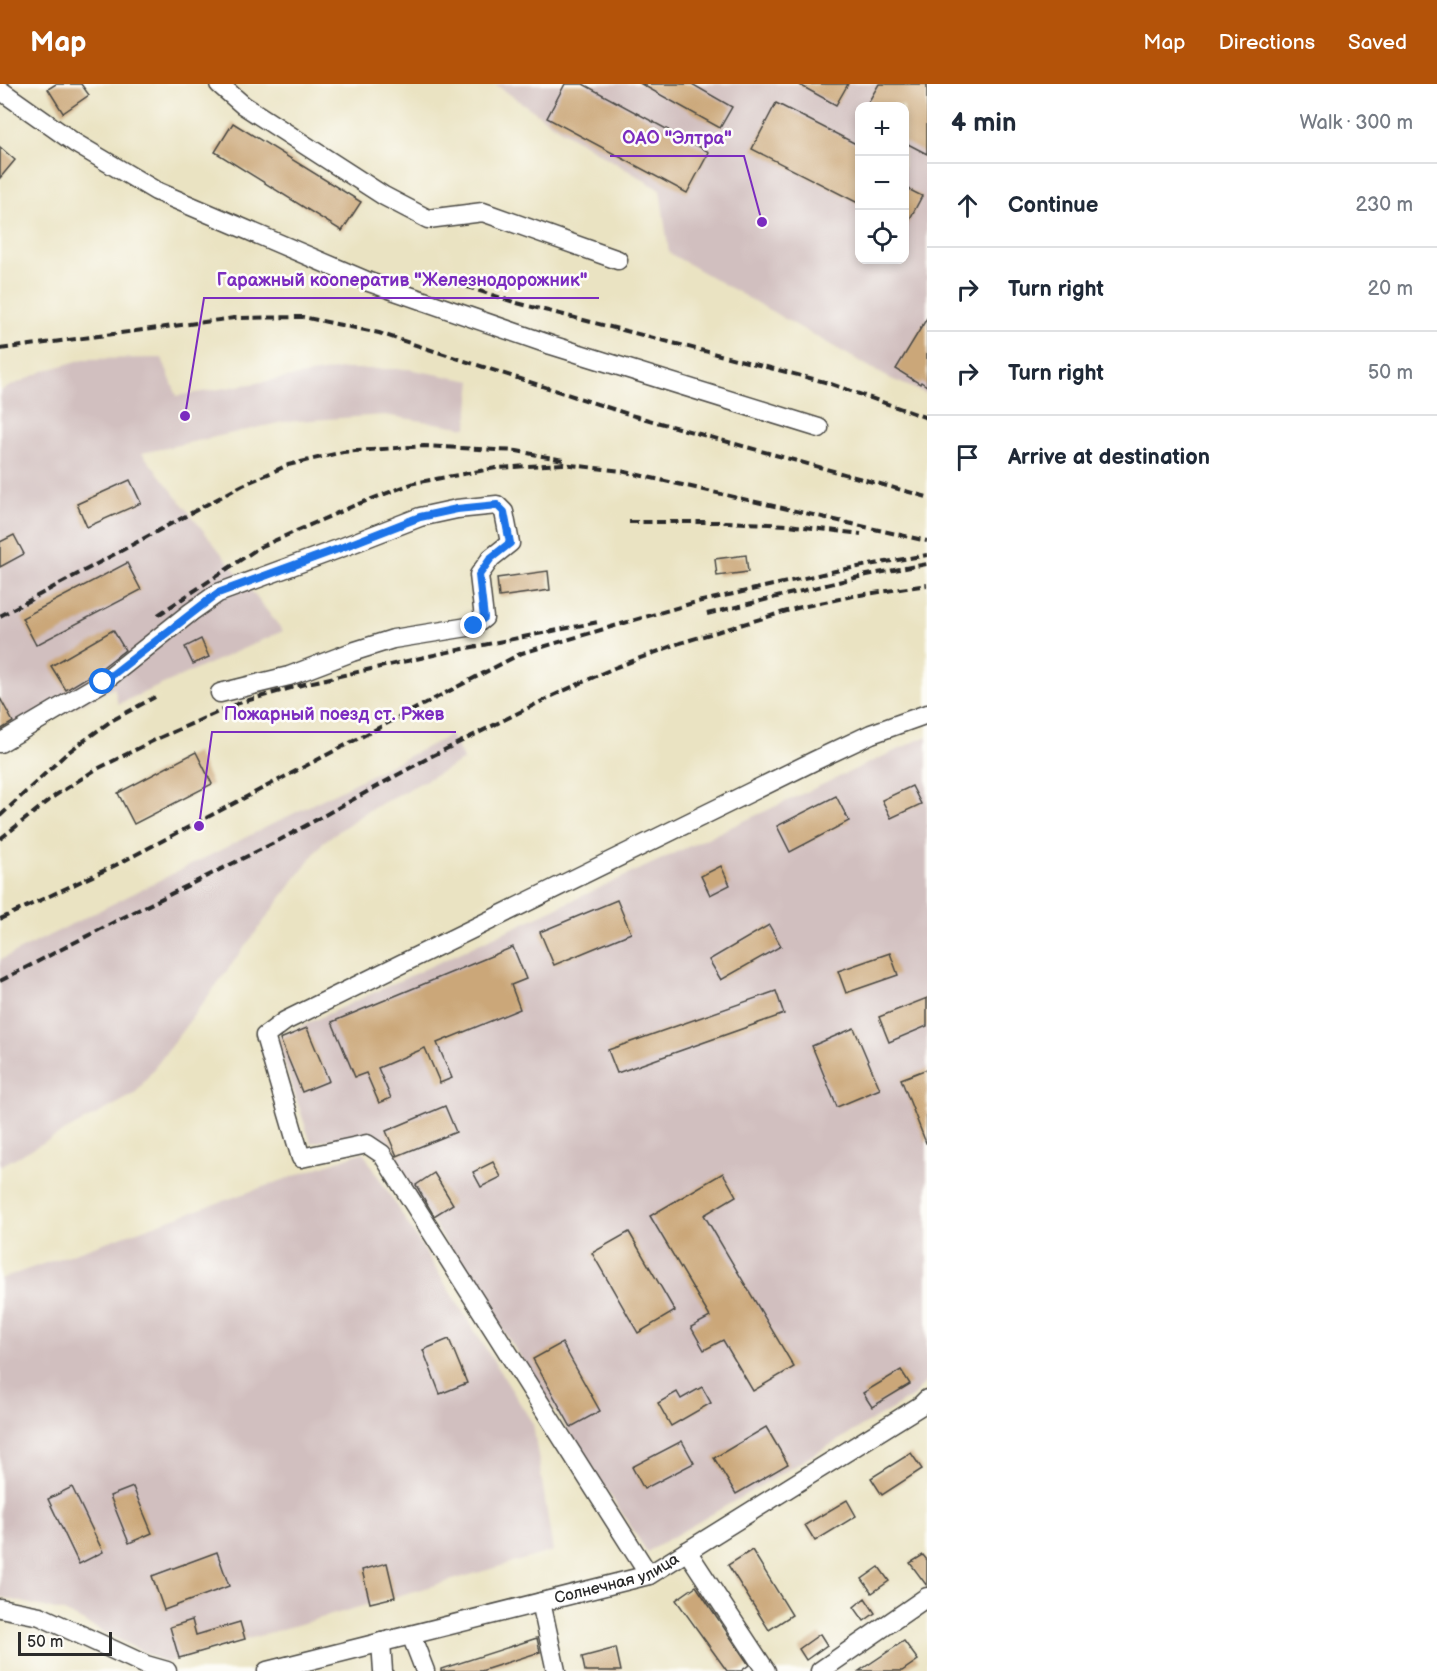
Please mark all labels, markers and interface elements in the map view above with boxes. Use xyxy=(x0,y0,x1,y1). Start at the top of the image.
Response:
text: Map xyxy=(30,26,86,59)
text: Map xyxy=(1143,30,1186,55)
text: Directions xyxy=(1219,30,1315,55)
text: Saved xyxy=(1348,30,1407,55)
map controls xyxy=(855,102,909,264)
button: + xyxy=(855,102,909,156)
text: 4 min xyxy=(951,108,1016,139)
text: Walk · 300 m xyxy=(1300,111,1413,135)
callout: ОАО "Элтра" xyxy=(610,120,744,156)
text: ОАО "Элтра" xyxy=(622,128,732,149)
button: − xyxy=(855,156,909,210)
icon: ahead xyxy=(951,189,984,222)
text: Continue xyxy=(1008,192,1098,219)
text: 230 m xyxy=(1356,193,1413,217)
button: locate xyxy=(855,210,909,264)
callout: Гаражный кооператив "Железнодорожник" xyxy=(204,262,599,298)
text: Гаражный кооператив "Железнодорожник" xyxy=(217,270,587,291)
icon: right xyxy=(951,273,984,306)
text: Turn right xyxy=(1008,276,1104,303)
text: 20 m xyxy=(1368,277,1413,301)
icon: right xyxy=(951,357,984,390)
text: Turn right xyxy=(1008,360,1104,387)
text: 50 m xyxy=(1368,361,1413,385)
icon: arrive xyxy=(951,441,984,474)
text: Arrive at destination xyxy=(1008,444,1210,471)
route end xyxy=(460,612,486,638)
route start xyxy=(89,668,115,694)
callout: Пожарный поезд ст. Ржев xyxy=(212,696,456,732)
text: Пожарный поезд ст. Ржев xyxy=(224,704,445,725)
street label: Солнечная улица xyxy=(552,1549,683,1608)
scale bar xyxy=(18,1629,112,1656)
text: 50 m xyxy=(27,1633,63,1652)

